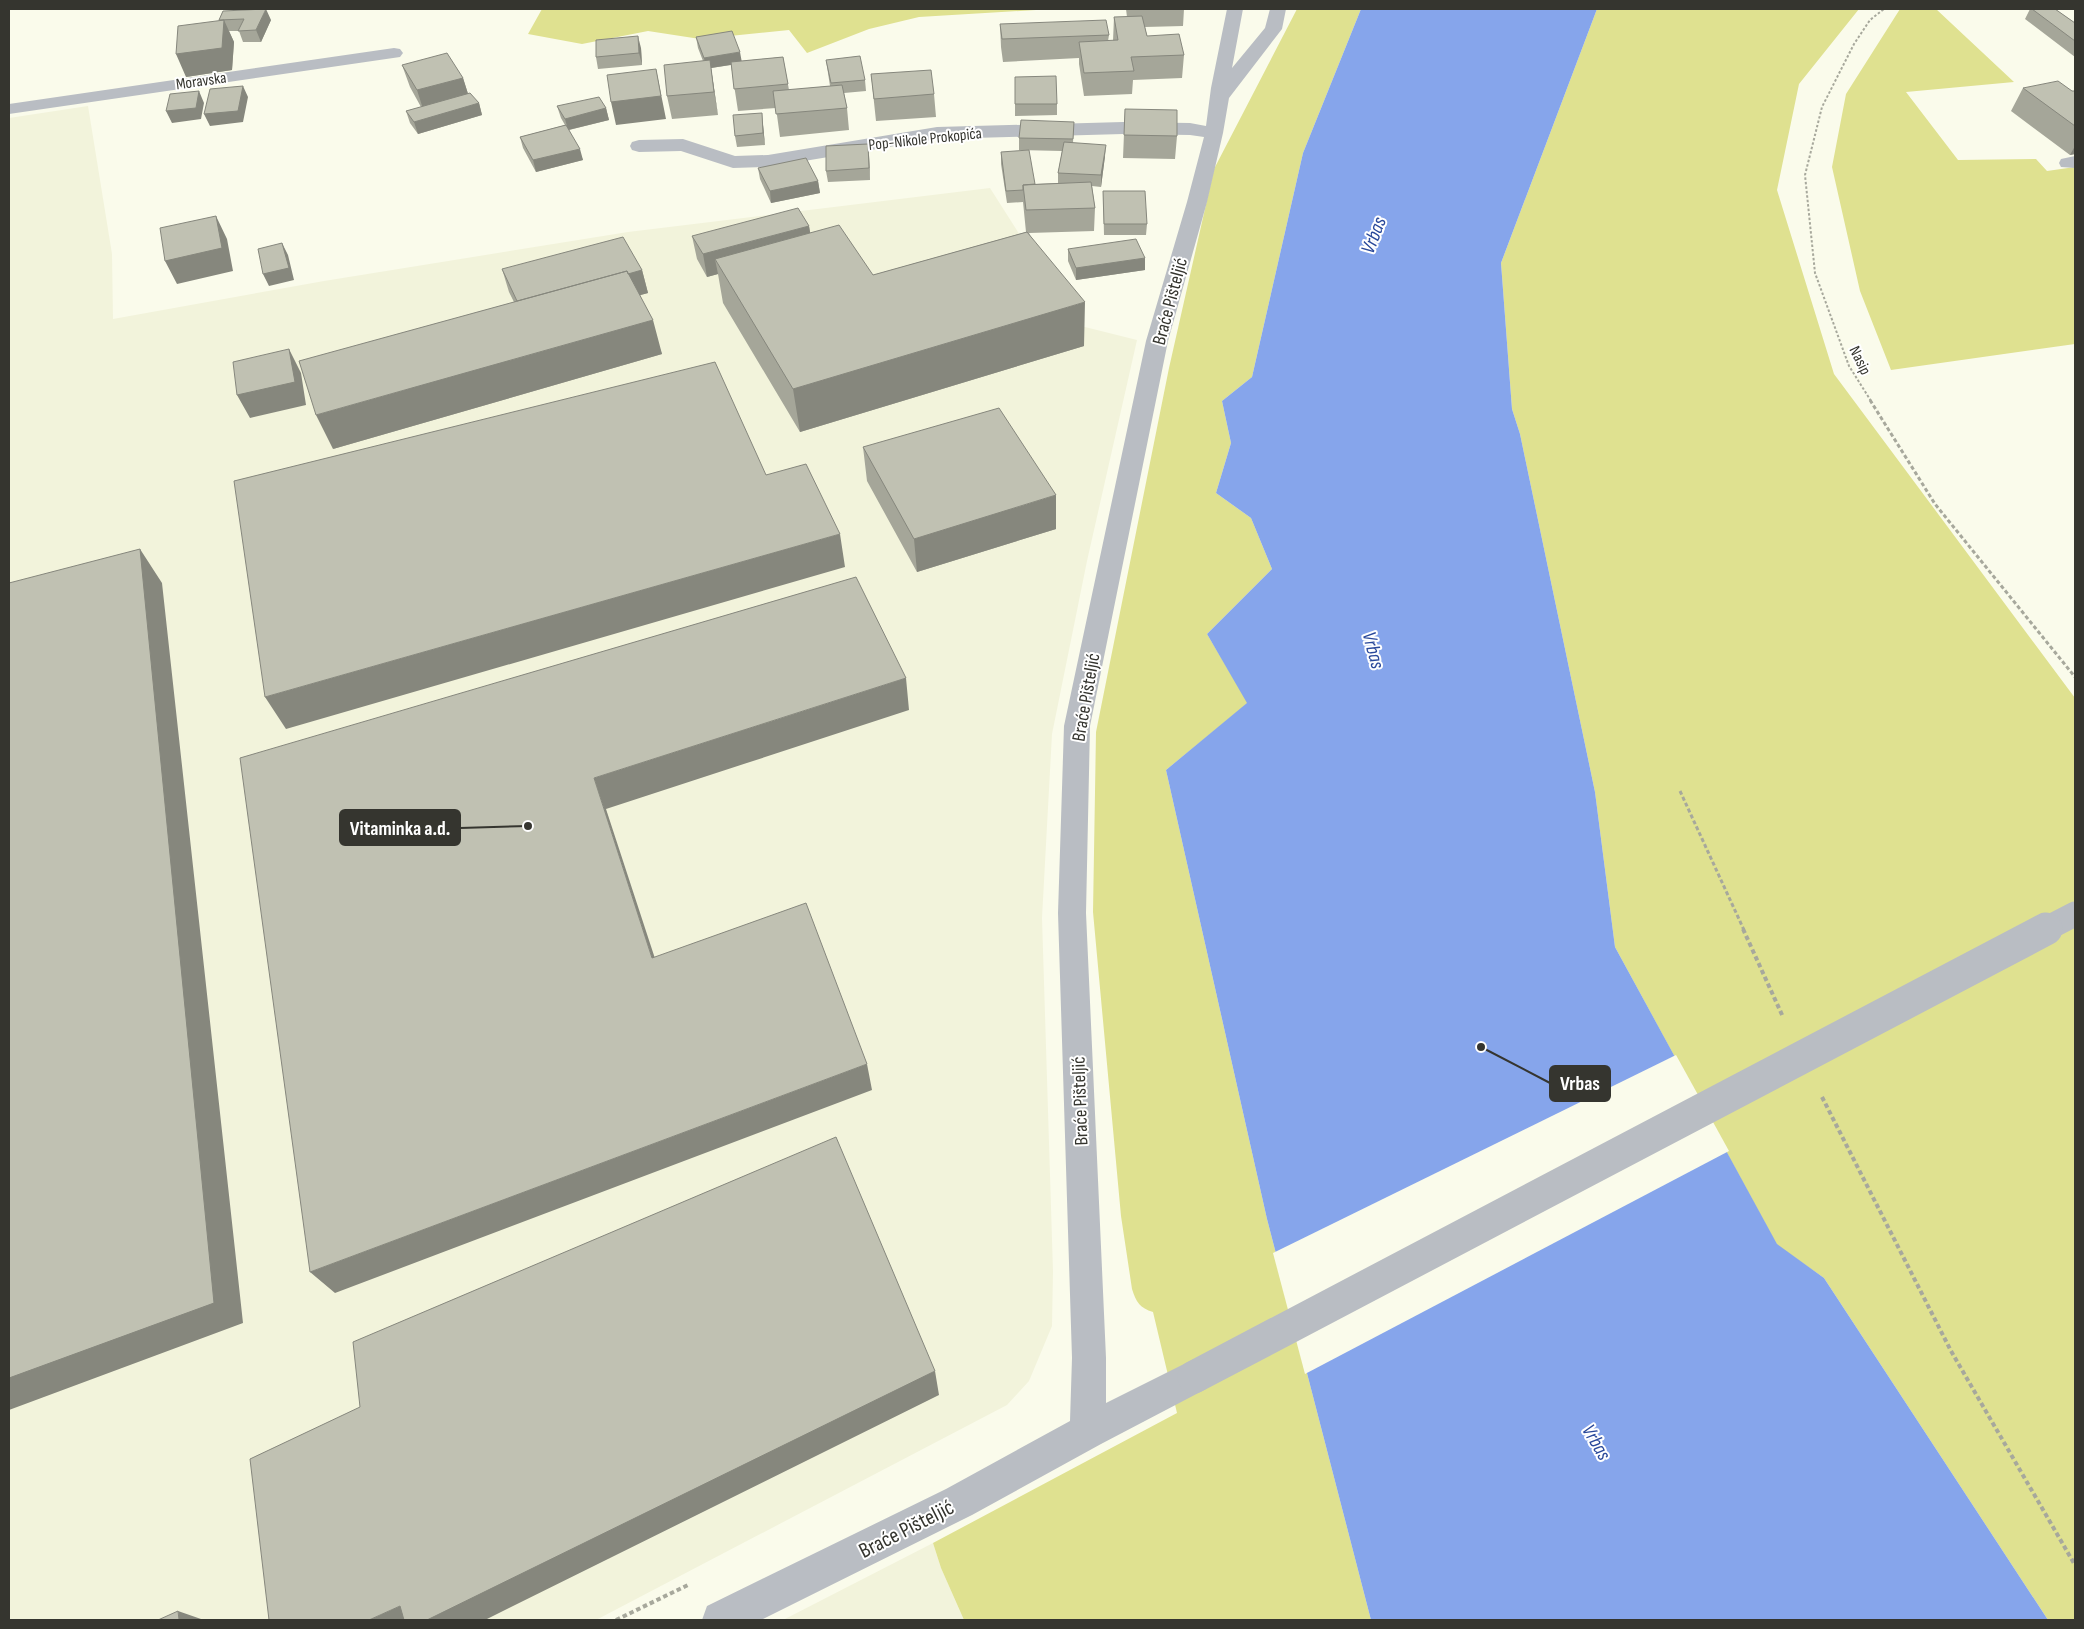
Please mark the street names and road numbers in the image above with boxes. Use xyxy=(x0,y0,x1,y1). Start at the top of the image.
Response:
street label: Moravska xyxy=(175,69,228,94)
street label: Pop-Nikole Prokopića xyxy=(868,124,983,155)
street label: Braće Pišteljić xyxy=(1148,255,1193,347)
street label: Nasip xyxy=(1845,343,1875,378)
street label: Braće Pišteljić xyxy=(1067,651,1106,743)
street label: Braće Pišteljić xyxy=(1067,1056,1094,1146)
street label: Braće Pišteljić xyxy=(855,1494,959,1565)

